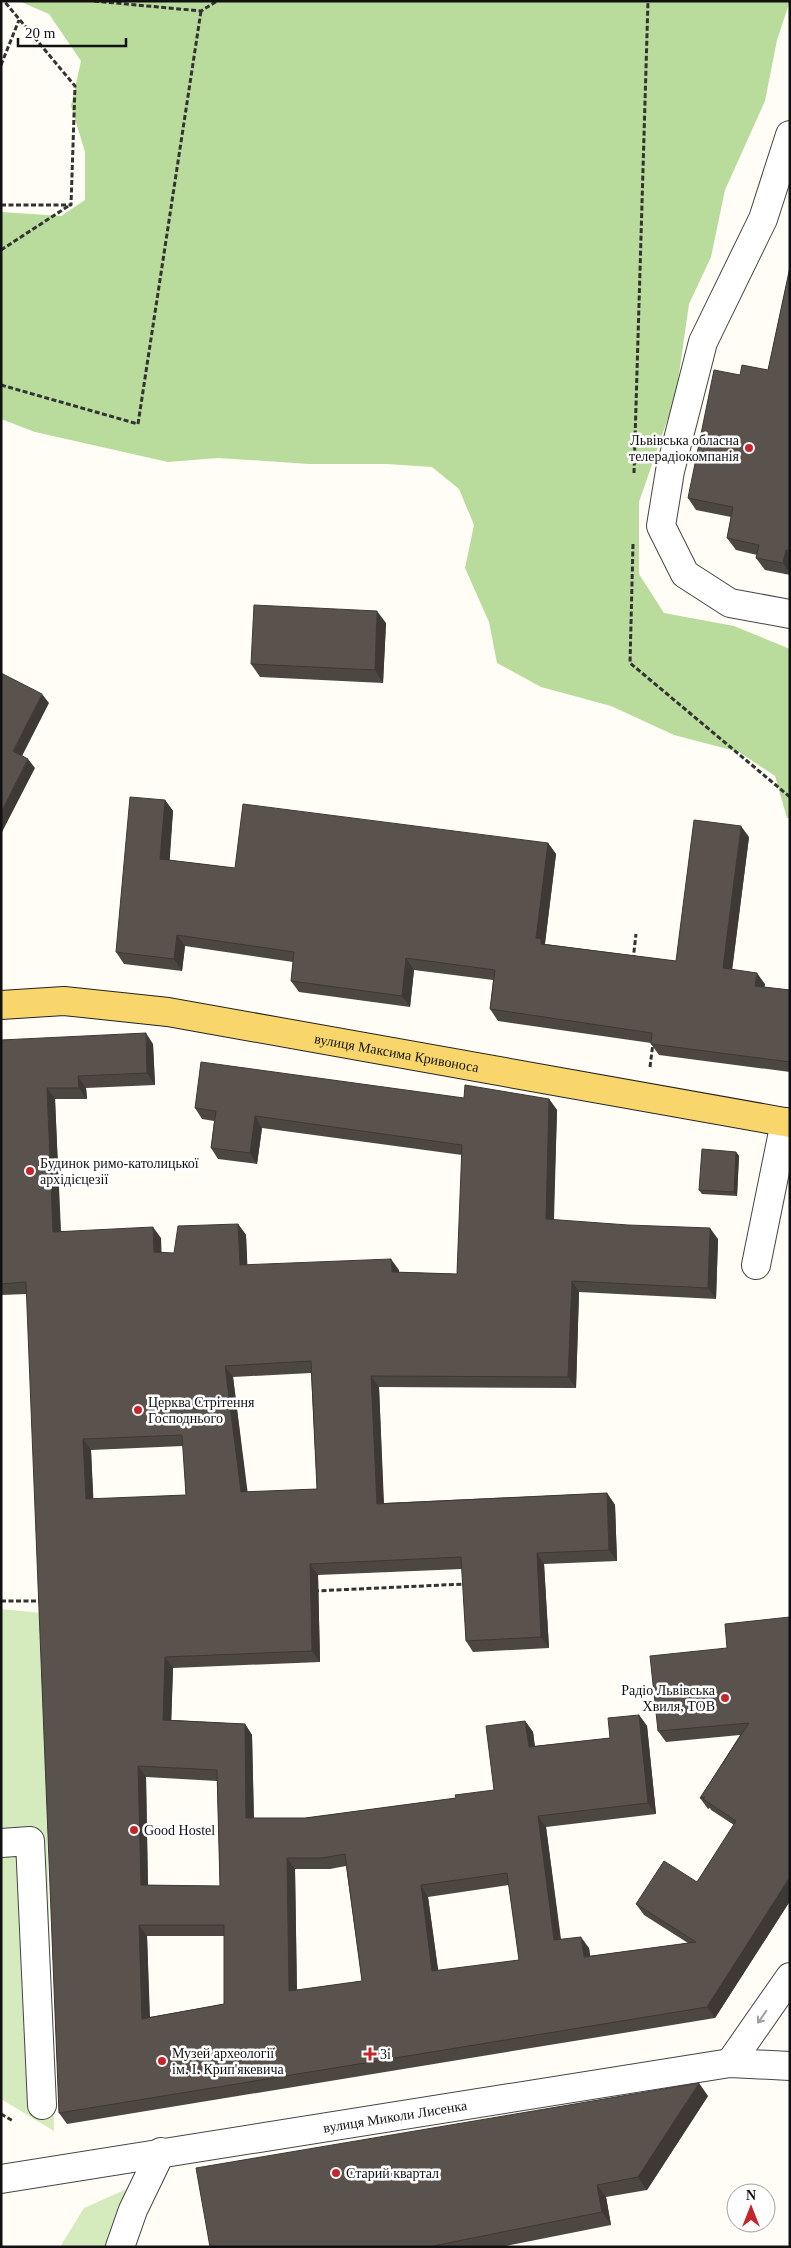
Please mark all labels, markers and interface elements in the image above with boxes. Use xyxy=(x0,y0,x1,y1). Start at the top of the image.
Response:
scale bar xyxy=(18,15,125,47)
text: 20 m xyxy=(25,25,56,41)
place label: Львівська обласна телерадіокомпанія xyxy=(629,433,740,464)
marker: Львівська обласна телерадіокомпанія xyxy=(743,442,755,454)
street label: вулиця Максима Кривоноса xyxy=(313,1031,481,1075)
place label: Будинок римо-католицької архідієцезії xyxy=(40,1156,199,1187)
marker: Будинок римо-католицької архідієцезії xyxy=(24,1165,36,1177)
place label: Церква Стрітення Господнього xyxy=(148,1395,255,1426)
marker: Церква Стрітення Господнього xyxy=(132,1404,144,1416)
place label: Радіо Львівська Хвиля, ТОВ xyxy=(621,1683,716,1714)
marker: Радіо Львівська Хвиля, ТОВ xyxy=(719,1692,731,1704)
place label: Good Hostel xyxy=(144,1823,215,1838)
marker: Good Hostel xyxy=(128,1824,140,1836)
one-way arrow xyxy=(757,2009,767,2023)
place label: Музей археології ім. І. Крип'якевича xyxy=(172,2046,285,2077)
place label: 3і xyxy=(380,2047,391,2062)
marker: 3і xyxy=(364,2048,376,2060)
marker: Музей археології ім. І. Крип'якевича xyxy=(156,2055,168,2067)
street label: вулиця Миколи Лисенка xyxy=(322,2097,469,2135)
place label: Старий квартал xyxy=(346,2166,439,2181)
marker: Старий квартал xyxy=(330,2167,342,2179)
north arrow xyxy=(726,2183,776,2233)
text: N xyxy=(746,2188,756,2203)

